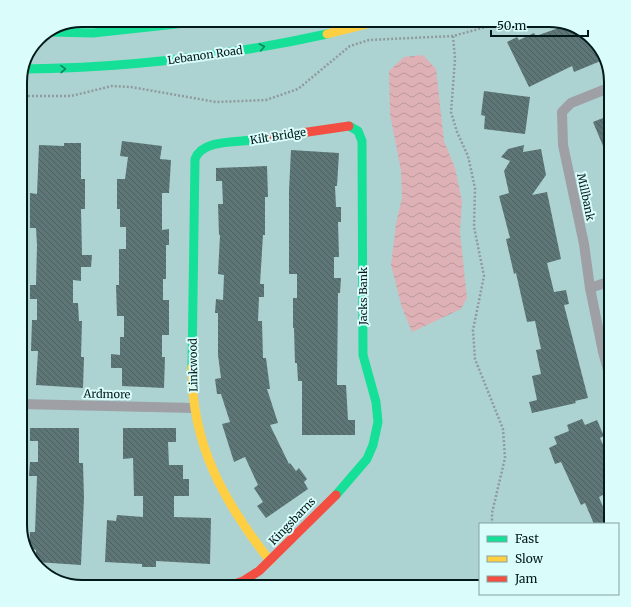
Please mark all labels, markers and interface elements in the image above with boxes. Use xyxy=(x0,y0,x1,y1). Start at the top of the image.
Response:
scale bar xyxy=(491,12,588,38)
text: 50 m xyxy=(497,18,526,33)
street label: Lebanon Road xyxy=(167,43,244,67)
one-way arrow xyxy=(259,43,265,51)
one-way arrow xyxy=(60,65,66,74)
street label: Kilt Bridge xyxy=(249,125,307,147)
street label: Millbank xyxy=(574,172,598,222)
street label: Jacks Bank xyxy=(356,267,370,326)
street label: Linkwood xyxy=(186,338,200,392)
street label: Ardmore xyxy=(82,387,131,401)
street label: Kingsbarns xyxy=(266,494,318,548)
legend xyxy=(479,523,619,595)
text: Fast xyxy=(515,531,539,546)
text: Slow xyxy=(515,551,544,566)
text: Jam xyxy=(514,571,538,586)

